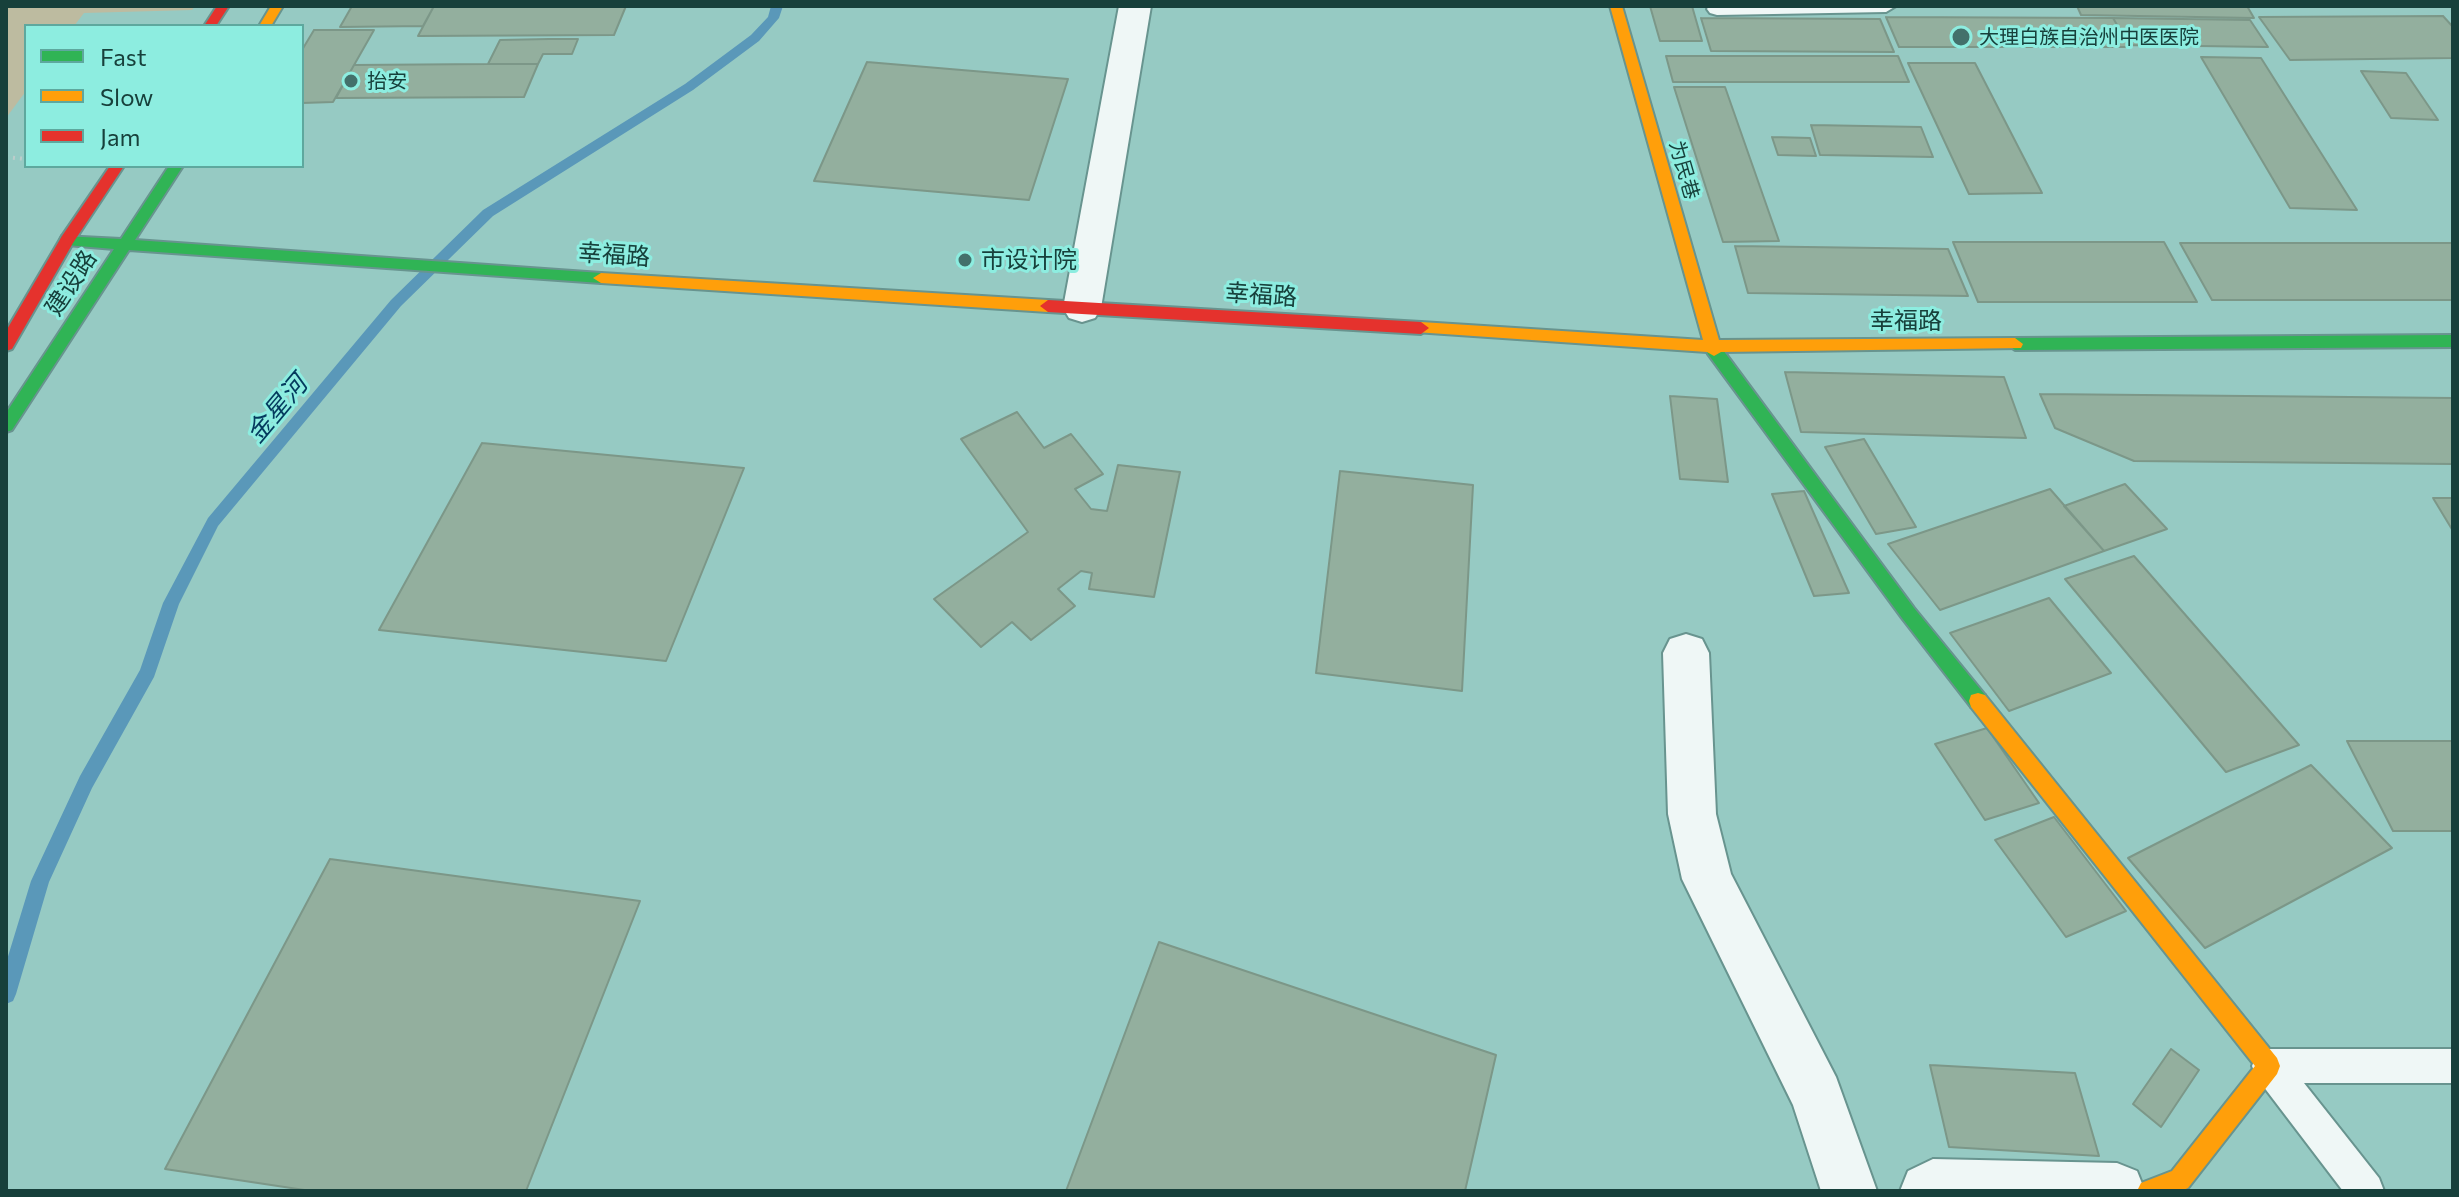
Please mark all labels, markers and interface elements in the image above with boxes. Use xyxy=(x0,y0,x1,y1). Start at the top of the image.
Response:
legend xyxy=(24,24,304,168)
place label: 大理白族自治州中医医院 xyxy=(1979,25,2199,49)
marker: 大理白族自治州中医医院 xyxy=(1950,26,1972,48)
text: Fast xyxy=(100,42,147,71)
place label: 抬安 xyxy=(367,69,407,93)
marker: 抬安 xyxy=(342,72,360,90)
text: Slow xyxy=(100,82,153,111)
text: Jam xyxy=(100,122,140,151)
street label: 为民巷 xyxy=(1664,138,1704,202)
street label: 幸福路 xyxy=(577,238,651,272)
street label: 建设路 xyxy=(39,245,103,321)
place label: 市设计院 xyxy=(981,246,1077,274)
marker: 市设计院 xyxy=(956,251,974,269)
street label: 幸福路 xyxy=(1224,278,1298,312)
street label: 幸福路 xyxy=(1870,307,1942,335)
water label: 金星河 xyxy=(240,369,314,449)

